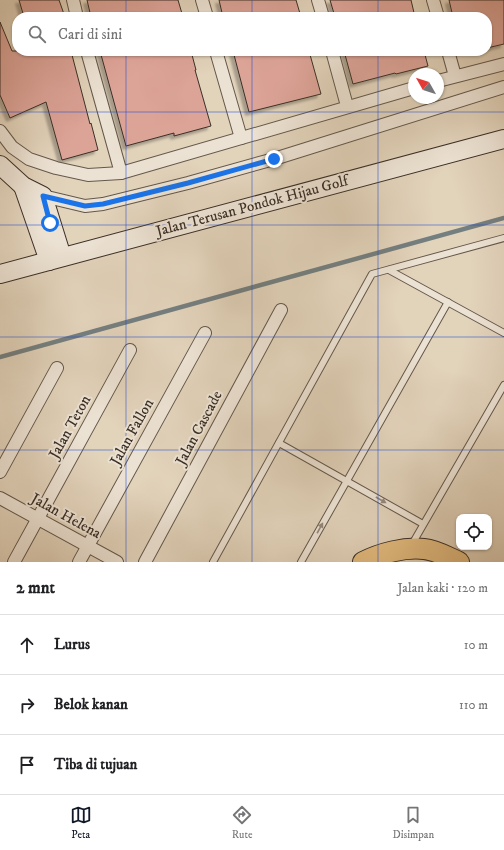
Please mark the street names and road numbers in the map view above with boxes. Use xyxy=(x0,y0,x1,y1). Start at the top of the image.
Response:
street label: Jalan Terusan Pondok Hijau Golf xyxy=(152,171,352,241)
street label: Jalan Cascade xyxy=(170,387,227,470)
street label: Jalan Teton xyxy=(44,392,95,464)
street label: Jalan Fallon xyxy=(105,395,158,470)
street label: Jalan Helena xyxy=(26,488,105,543)

